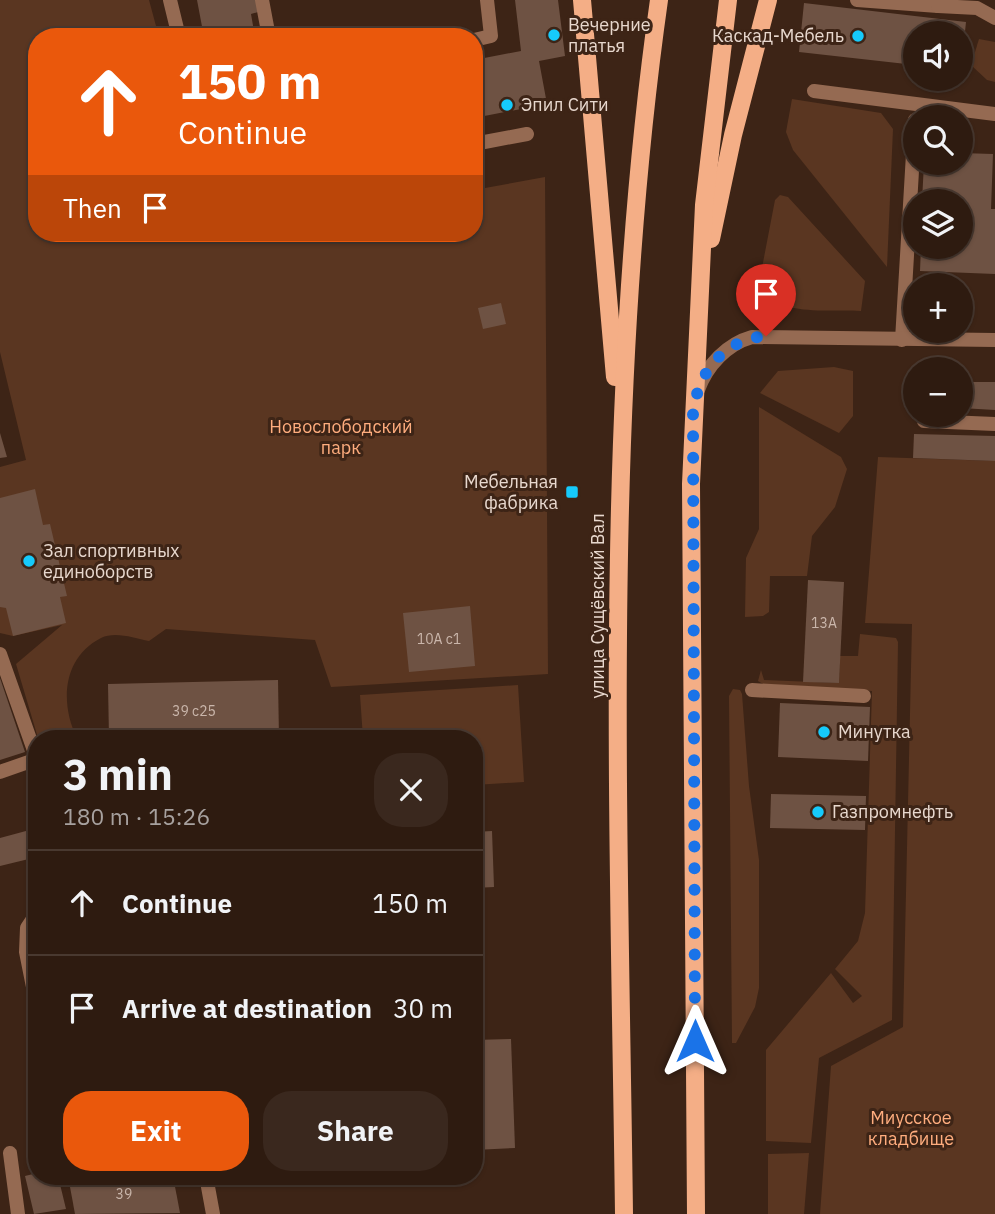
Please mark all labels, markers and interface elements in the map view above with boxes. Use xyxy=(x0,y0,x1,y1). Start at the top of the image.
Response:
place label: Вечерние платья xyxy=(568,13,651,57)
map controls xyxy=(903,21,973,427)
button: sound xyxy=(903,21,973,91)
place label: Каскад-Мебель xyxy=(712,24,844,47)
marker: Вечерние платья xyxy=(546,27,562,43)
marker: Каскад-Мебель xyxy=(850,28,866,44)
text: 150 m xyxy=(178,49,322,112)
icon: ahead xyxy=(63,56,154,147)
place label: Эпил Сити xyxy=(521,93,609,116)
marker: Эпил Сити xyxy=(499,97,515,113)
button: search xyxy=(903,105,973,175)
text: Continue xyxy=(178,111,307,153)
icon: arrive xyxy=(136,189,174,227)
button: layers xyxy=(903,189,973,259)
text: Then xyxy=(63,191,122,225)
pin xyxy=(736,264,796,336)
button: + xyxy=(903,273,973,343)
icon: arrive xyxy=(747,275,785,313)
button: − xyxy=(903,357,973,427)
park label: Новослободский парк xyxy=(269,415,413,459)
place label: Мебельная фабрика xyxy=(464,470,558,514)
marker: Мебельная фабрика xyxy=(564,484,580,500)
street label: улица Сущёвский Вал xyxy=(586,513,609,699)
place label: Зал спортивных единоборств xyxy=(43,539,179,583)
marker: Зал спортивных единоборств xyxy=(21,553,37,569)
house number: 13А xyxy=(811,614,837,632)
house number: 10А с1 xyxy=(417,630,461,648)
house number: 39 с25 xyxy=(172,702,216,720)
place label: Минутка xyxy=(838,720,911,743)
marker: Минутка xyxy=(816,724,832,740)
text: 3 min xyxy=(63,747,173,802)
button: close xyxy=(374,753,448,827)
place label: Газпромнефть xyxy=(832,800,953,823)
text: 180 m · 15:26 xyxy=(63,801,210,831)
marker: Газпромнефть xyxy=(810,804,826,820)
icon: ahead xyxy=(63,884,101,922)
text: Continue xyxy=(122,886,232,920)
text: 150 m xyxy=(372,886,448,920)
icon: arrive xyxy=(63,989,101,1027)
text: Arrive at destination xyxy=(122,991,372,1025)
text: 30 m xyxy=(393,991,453,1025)
position arrow xyxy=(658,1004,732,1078)
button: Exit xyxy=(63,1091,249,1171)
button: Share xyxy=(263,1091,448,1171)
park label: Миусское кладбище xyxy=(868,1106,954,1150)
house number: 39 xyxy=(116,1185,132,1203)

